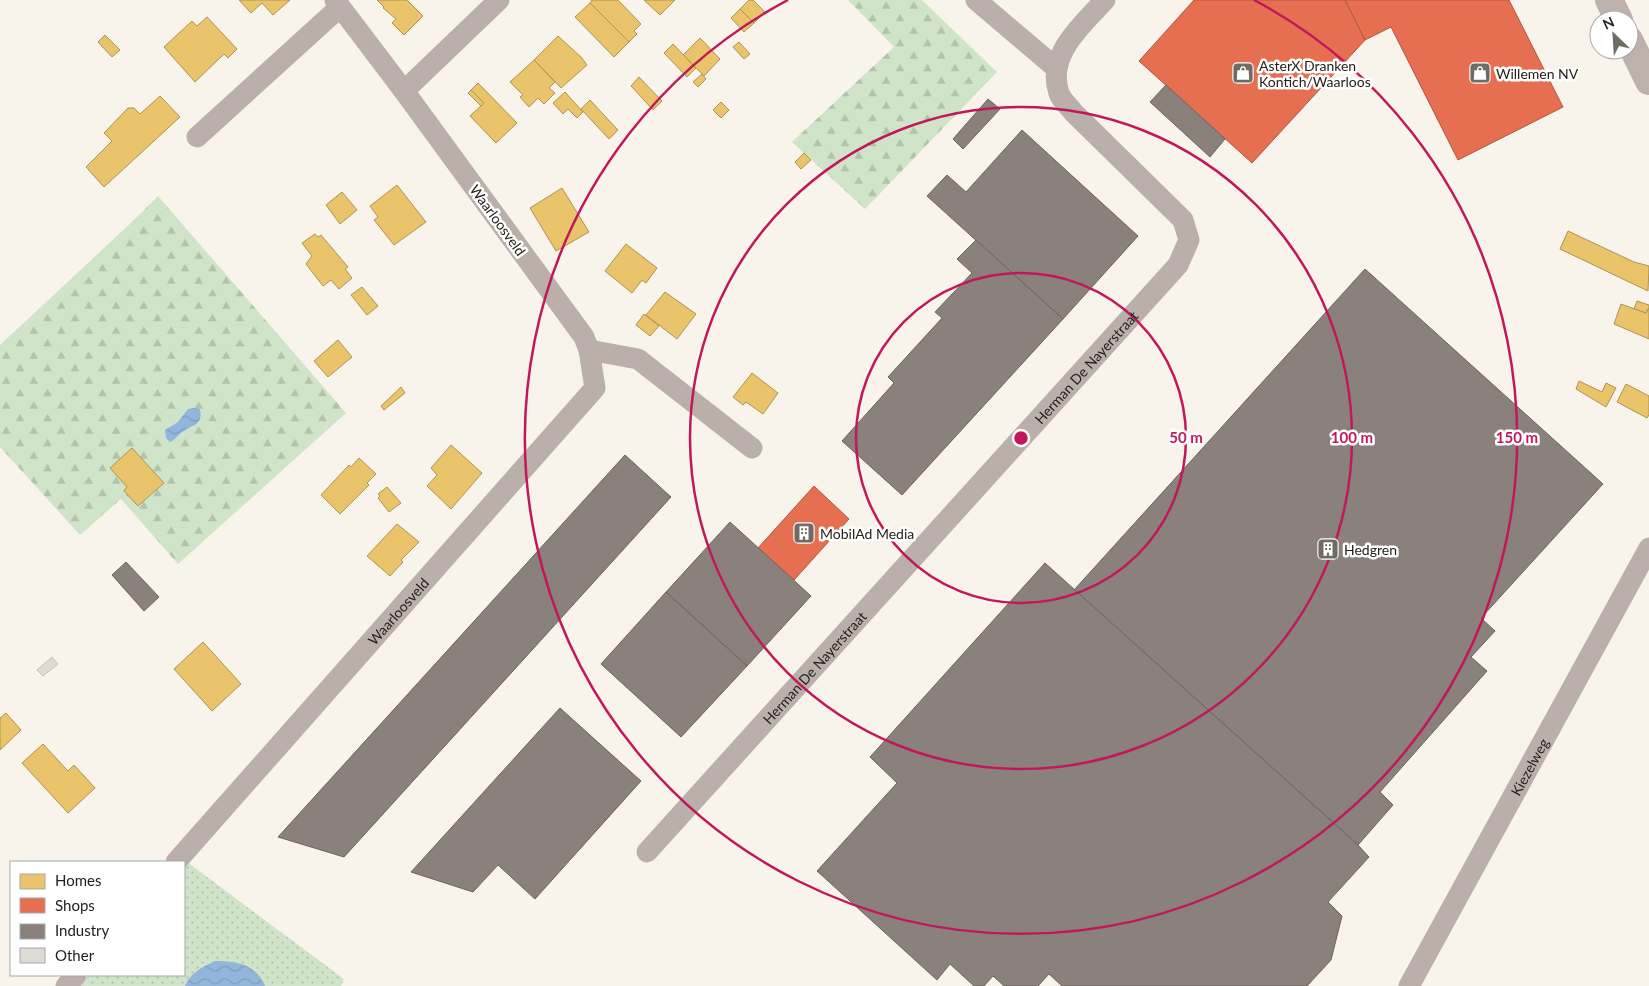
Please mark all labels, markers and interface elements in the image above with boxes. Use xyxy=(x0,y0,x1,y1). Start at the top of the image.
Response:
north arrow xyxy=(1589,10,1639,60)
text: N xyxy=(1600,13,1617,33)
place label: AsterX Dranken Kontich/Waarloos xyxy=(1259,57,1371,90)
shop icon: AsterX Dranken Kontich/Waarloos xyxy=(1231,61,1255,85)
shop icon: Willemen NV xyxy=(1468,61,1492,85)
place label: Willemen NV xyxy=(1496,65,1579,82)
street label: Waarloosveld xyxy=(467,181,529,259)
street label: Herman De Nayerstraat xyxy=(1030,307,1141,427)
text: 50 m xyxy=(1169,428,1203,446)
text: 100 m xyxy=(1331,428,1373,446)
text: 150 m xyxy=(1496,428,1538,446)
centre of rings xyxy=(1012,429,1030,447)
building icon: MobilAd Media xyxy=(792,521,816,545)
place label: MobilAd Media xyxy=(820,525,914,542)
building icon: Hedgren xyxy=(1316,537,1340,561)
place label: Hedgren xyxy=(1344,541,1397,558)
street label: Waarloosveld xyxy=(364,574,432,648)
street label: Herman De Nayerstraat xyxy=(759,607,869,727)
street label: Kiezelweg xyxy=(1507,735,1552,798)
legend xyxy=(10,861,185,976)
text: Homes xyxy=(55,871,101,889)
text: Shops xyxy=(55,896,95,914)
text: Industry xyxy=(55,921,110,939)
text: Other xyxy=(55,946,95,964)

